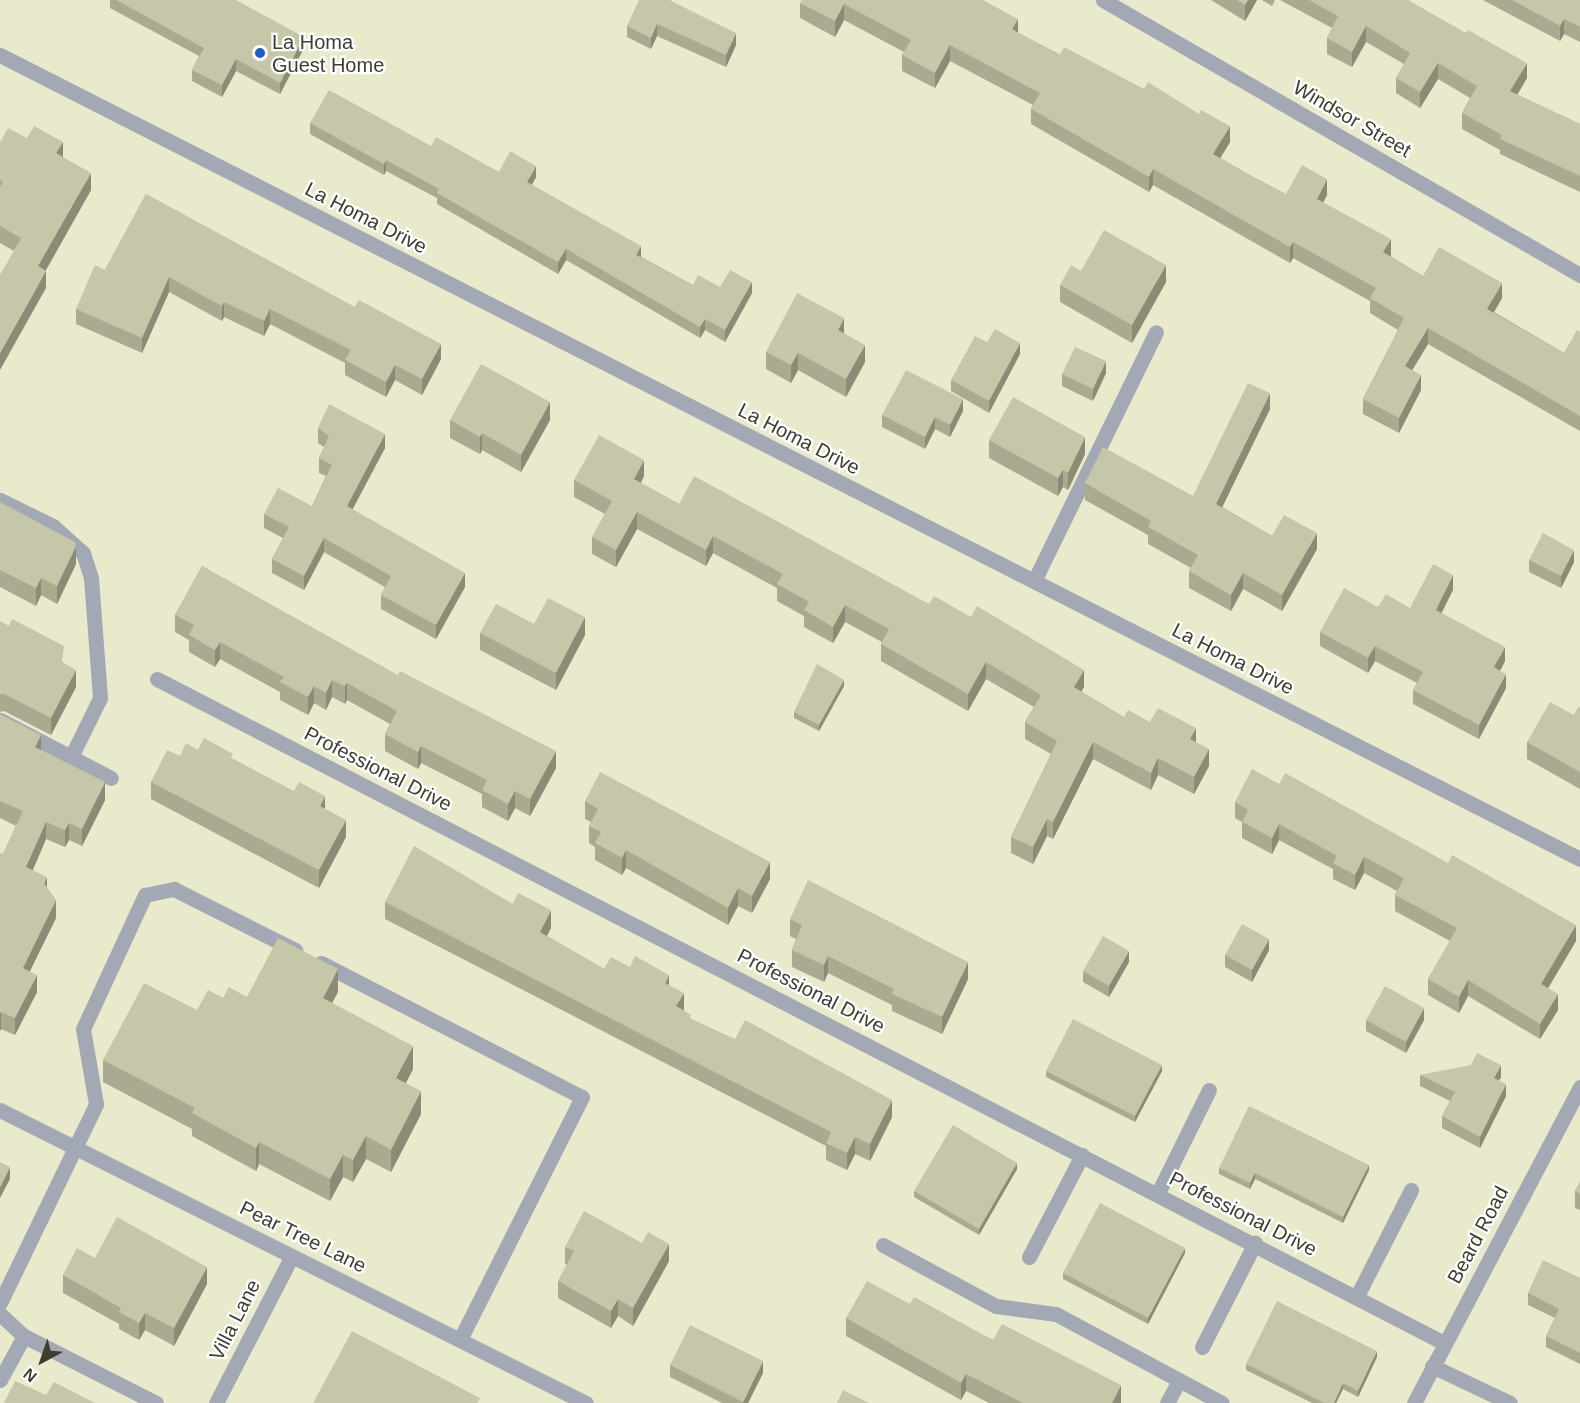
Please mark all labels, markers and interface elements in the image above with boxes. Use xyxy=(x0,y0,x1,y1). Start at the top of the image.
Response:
place label: La Homa Guest Home xyxy=(272,30,384,77)
marker: La Homa Guest Home xyxy=(253,46,267,60)
street label: Windsor Street xyxy=(1289,76,1415,162)
street label: La Homa Drive xyxy=(301,177,431,259)
street label: La Homa Drive xyxy=(734,398,864,480)
street label: La Homa Drive xyxy=(1168,618,1298,700)
street label: Professional Drive xyxy=(300,721,456,817)
street label: Professional Drive xyxy=(733,943,889,1039)
street label: Professional Drive xyxy=(1165,1166,1321,1262)
street label: Beard Road xyxy=(1442,1182,1514,1288)
street label: Pear Tree Lane xyxy=(236,1196,370,1278)
street label: Villa Lane xyxy=(204,1276,266,1364)
north arrow xyxy=(12,1331,72,1391)
text: N xyxy=(20,1365,40,1385)

